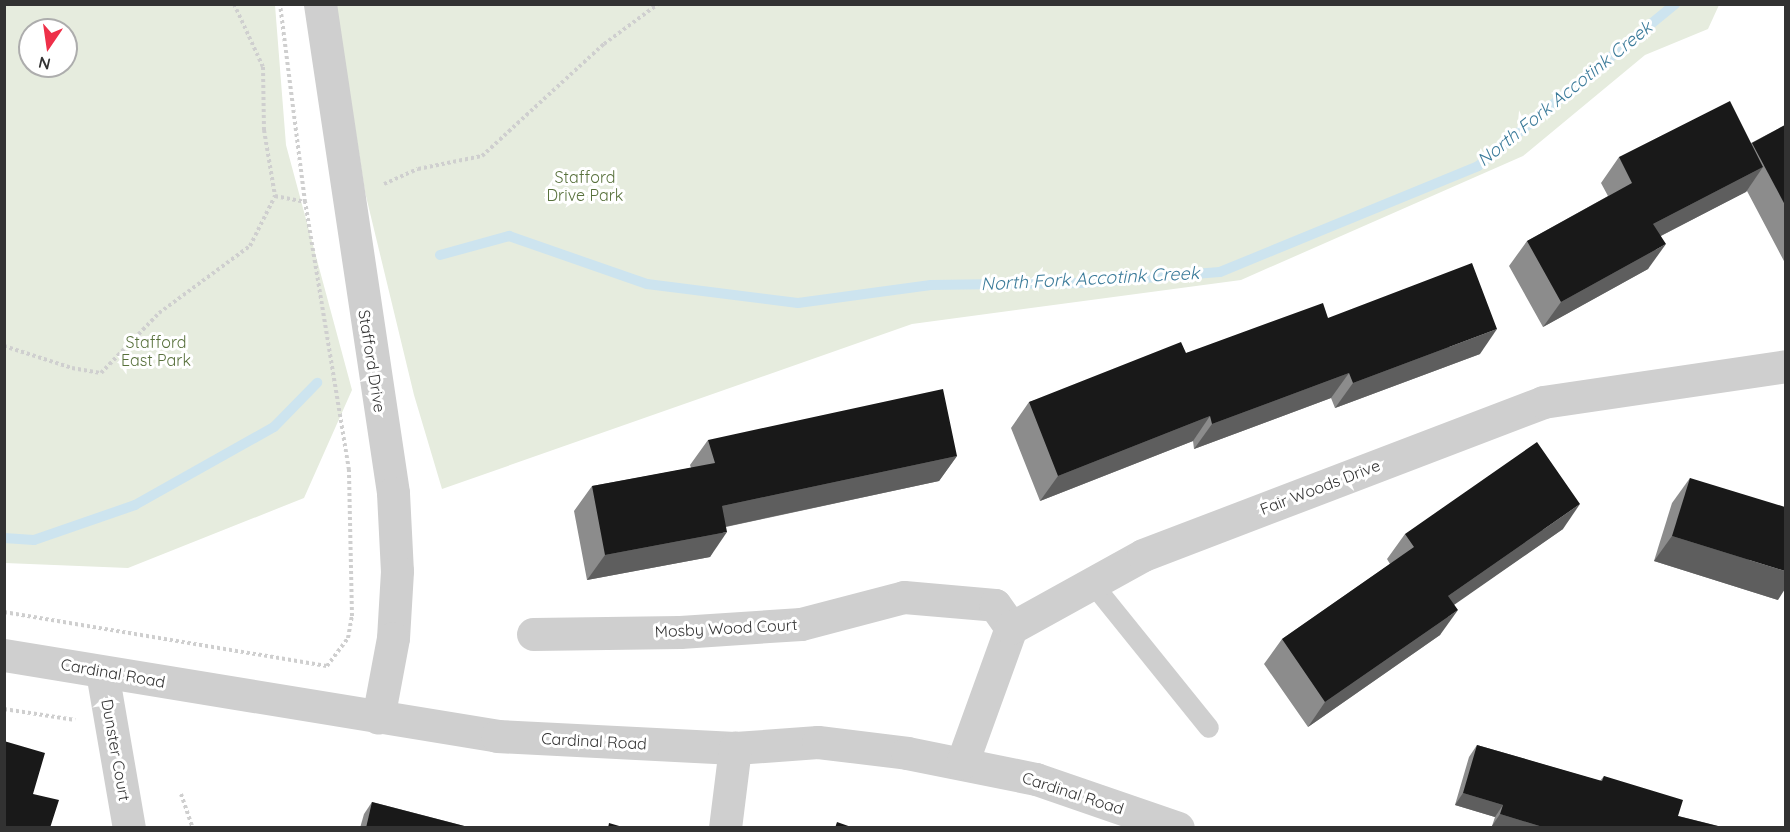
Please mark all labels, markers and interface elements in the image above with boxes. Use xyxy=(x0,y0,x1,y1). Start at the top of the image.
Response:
water label: North Fork Accotink Creek xyxy=(1473,17,1657,171)
north arrow xyxy=(18,18,78,78)
text: N xyxy=(36,53,52,75)
park label: Stafford Drive Park xyxy=(547,167,623,205)
water label: North Fork Accotink Creek xyxy=(980,262,1200,296)
street label: Stafford Drive xyxy=(354,308,390,414)
park label: Stafford East Park xyxy=(121,332,191,370)
street label: Fair Woods Drive xyxy=(1257,455,1383,519)
street label: Mosby Wood Court xyxy=(654,615,798,641)
street label: Cardinal Road xyxy=(59,654,167,692)
street label: Dunster Court xyxy=(98,698,134,802)
street label: Cardinal Road xyxy=(541,729,647,753)
street label: Cardinal Road xyxy=(1020,768,1126,818)

